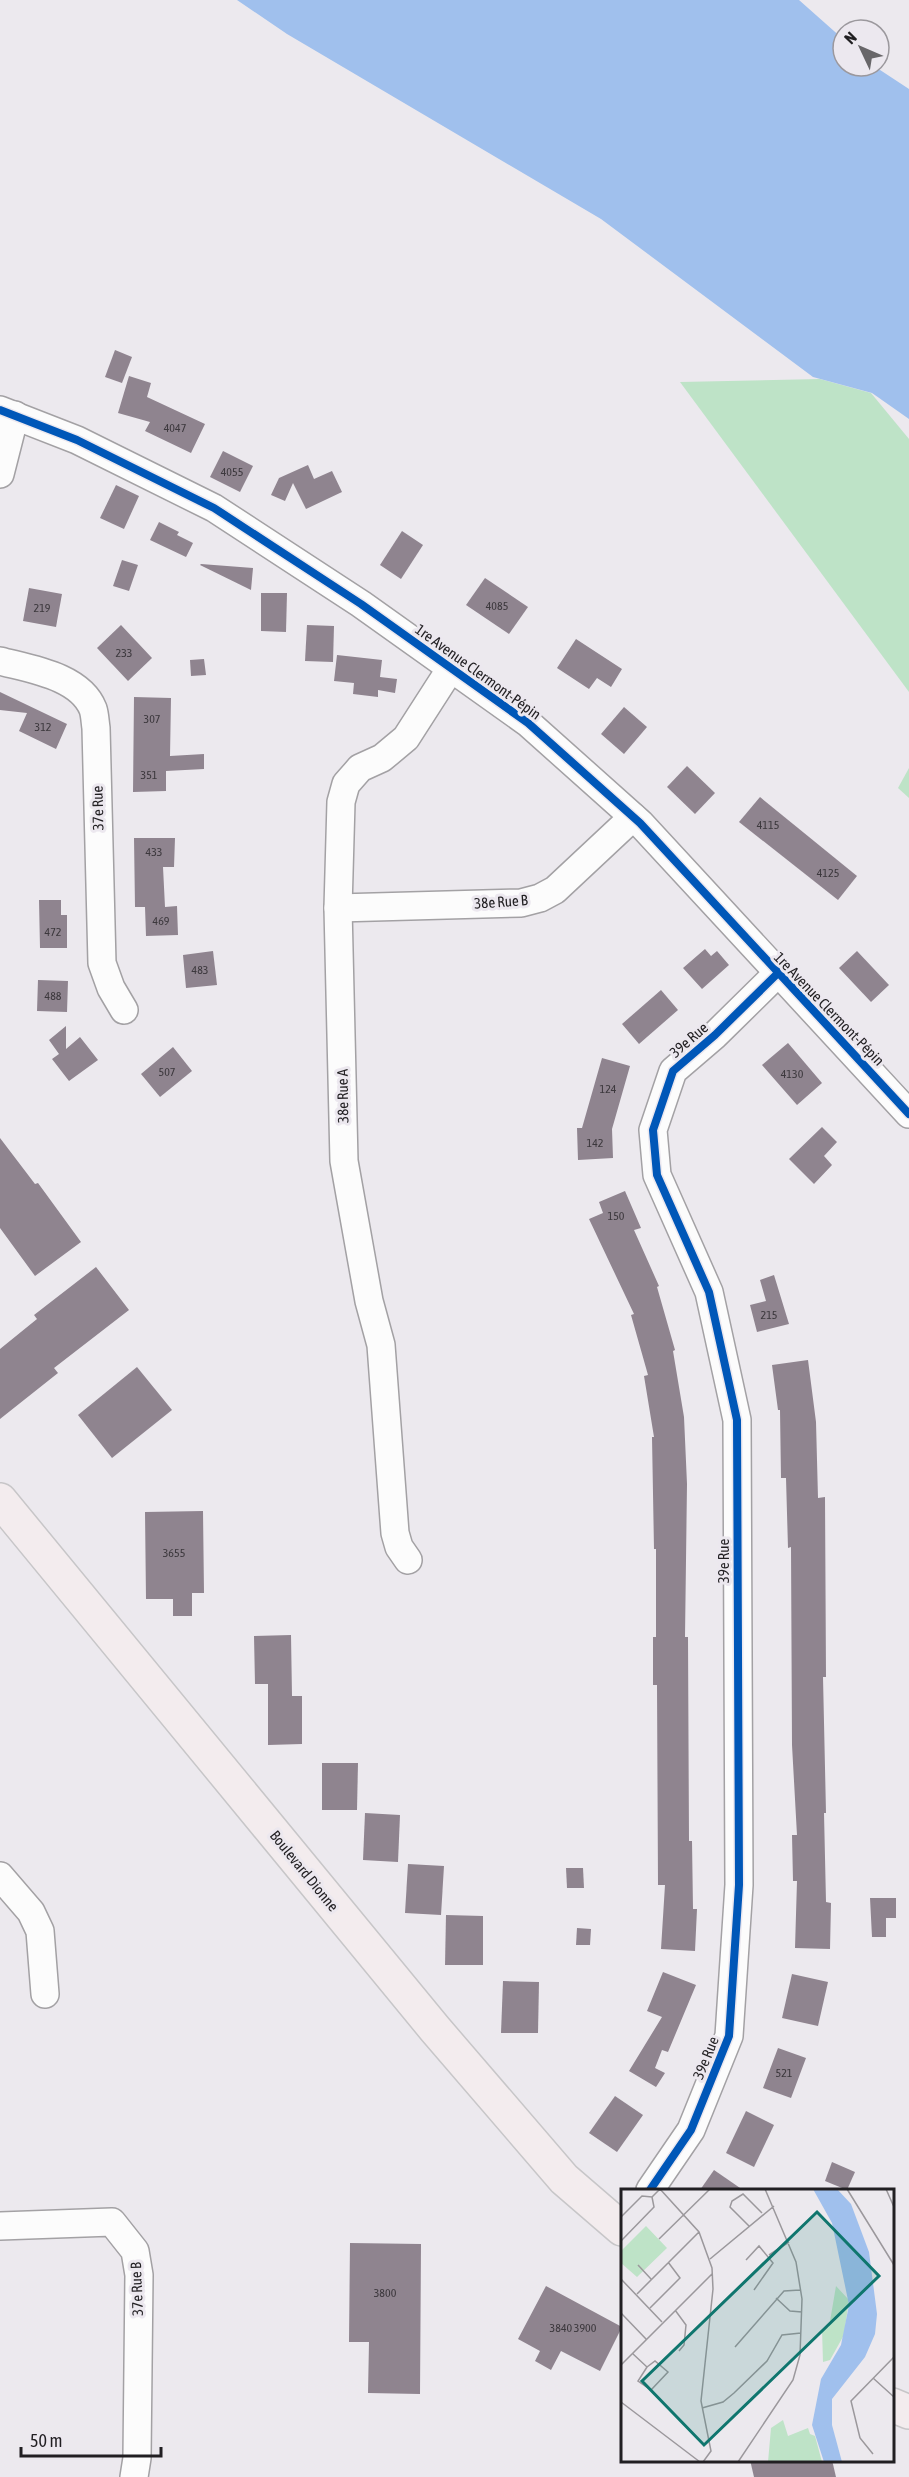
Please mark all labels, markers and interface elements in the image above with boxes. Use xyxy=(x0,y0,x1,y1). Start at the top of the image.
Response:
north arrow xyxy=(831,18,891,78)
text: N xyxy=(840,28,860,47)
house number: 4047 xyxy=(164,421,187,435)
house number: 4055 xyxy=(221,465,243,479)
house number: 4085 xyxy=(486,599,508,613)
house number: 219 xyxy=(34,601,51,615)
street label: 1re Avenue Clermont-Pépin xyxy=(412,620,544,723)
house number: 233 xyxy=(116,646,132,660)
house number: 307 xyxy=(144,712,161,726)
house number: 312 xyxy=(35,720,51,734)
house number: 351 xyxy=(141,768,158,782)
street label: 37e Rue xyxy=(89,785,106,830)
house number: 4115 xyxy=(757,818,779,832)
house number: 433 xyxy=(146,845,162,859)
house number: 4125 xyxy=(817,866,839,880)
street label: 38e Rue B xyxy=(474,891,528,912)
house number: 469 xyxy=(153,914,170,928)
house number: 472 xyxy=(45,925,61,939)
street label: 1re Avenue Clermont-Pépin xyxy=(771,949,888,1069)
house number: 483 xyxy=(192,963,208,977)
house number: 488 xyxy=(45,989,62,1003)
street label: 39e Rue xyxy=(666,1018,711,1061)
house number: 507 xyxy=(159,1065,176,1079)
house number: 4130 xyxy=(781,1067,804,1081)
street label: 38e Rue A xyxy=(334,1068,351,1123)
house number: 124 xyxy=(600,1082,617,1096)
house number: 142 xyxy=(587,1136,603,1150)
house number: 150 xyxy=(608,1209,625,1223)
house number: 215 xyxy=(761,1308,777,1322)
street label: 39e Rue xyxy=(715,1539,732,1583)
house number: 3655 xyxy=(163,1546,185,1560)
street label: Boulevard Dionne xyxy=(267,1827,342,1915)
street label: 39e Rue xyxy=(689,2034,722,2082)
house number: 521 xyxy=(776,2066,793,2080)
inset map xyxy=(621,2189,894,2462)
street label: 37e Rue B xyxy=(127,2262,146,2316)
house number: 3800 xyxy=(374,2286,397,2300)
house number: 3840 3900 xyxy=(550,2321,597,2335)
scale bar xyxy=(21,2420,160,2458)
text: 50 m xyxy=(30,2430,62,2451)

